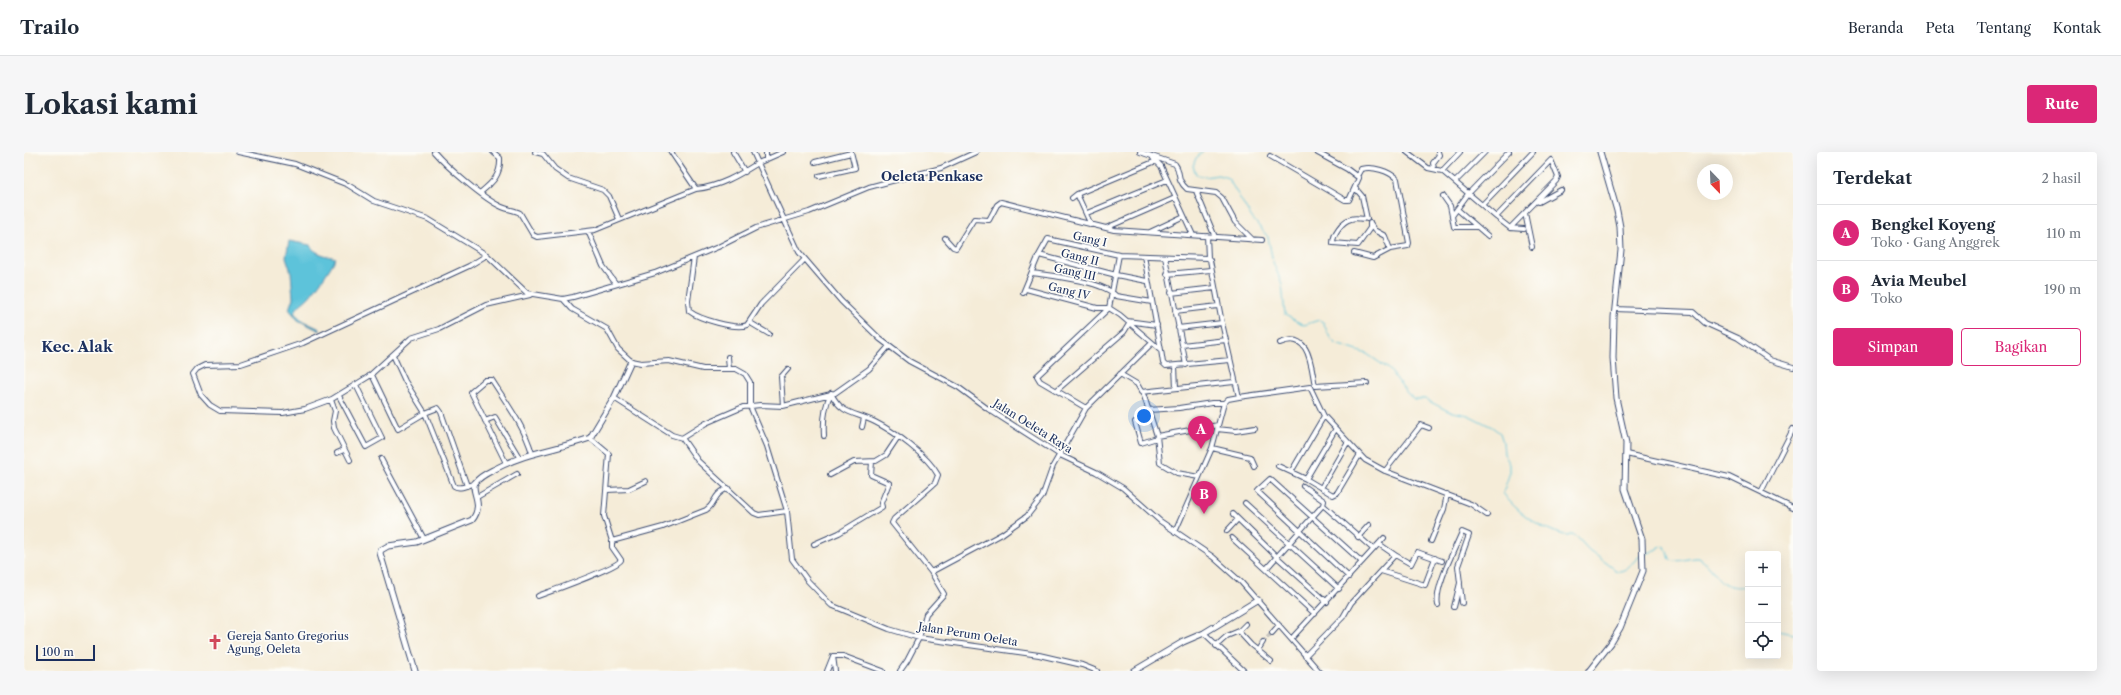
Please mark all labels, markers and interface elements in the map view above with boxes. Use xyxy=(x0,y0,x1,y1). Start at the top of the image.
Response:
text: Trailo xyxy=(20,16,79,39)
text: Beranda xyxy=(1848,19,1904,37)
text: Peta xyxy=(1926,19,1955,37)
text: Tentang xyxy=(1977,19,2031,37)
text: Kontak xyxy=(2053,19,2101,37)
button: Rute xyxy=(2027,85,2097,123)
text: Lokasi kami xyxy=(24,87,198,121)
north arrow xyxy=(1697,164,1733,200)
district label: Oeleta Penkase xyxy=(881,168,983,184)
text: Terdekat xyxy=(1833,168,1912,188)
text: 2 hasil xyxy=(2042,170,2081,186)
text: Bengkel Koyeng xyxy=(1871,215,1995,234)
text: A xyxy=(1841,225,1851,241)
text: 110 m xyxy=(2046,225,2081,241)
street label: Gang I xyxy=(1072,228,1108,250)
text: Toko · Gang Anggrek xyxy=(1871,234,2000,250)
street label: Gang II xyxy=(1060,246,1100,268)
street label: Gang III xyxy=(1053,261,1097,283)
text: Avia Meubel xyxy=(1871,271,1967,290)
street label: Gang IV xyxy=(1047,279,1092,303)
text: B xyxy=(1841,281,1851,297)
text: 190 m xyxy=(2044,281,2081,297)
text: Toko xyxy=(1871,290,1902,306)
button: Simpan xyxy=(1833,328,1953,366)
button: Bagikan xyxy=(1961,328,2081,366)
district label: Kec. Alak xyxy=(41,337,114,356)
street label: Jalan Oeleta Raya xyxy=(989,395,1075,456)
your location xyxy=(1134,406,1154,426)
pin: A xyxy=(1188,416,1214,449)
pin: B xyxy=(1191,481,1217,514)
map controls xyxy=(1745,551,1781,659)
button: + xyxy=(1745,551,1781,587)
button: − xyxy=(1745,587,1781,623)
street label: Jalan Perum Oeleta xyxy=(915,619,1019,649)
button: locate xyxy=(1745,623,1781,659)
place label: Gereja Santo Gregorius Agung, Oeleta xyxy=(226,629,349,656)
church icon: Gereja Santo Gregorius Agung, Oeleta xyxy=(206,633,224,651)
scale bar xyxy=(36,643,95,662)
text: 100 m xyxy=(42,645,74,659)

